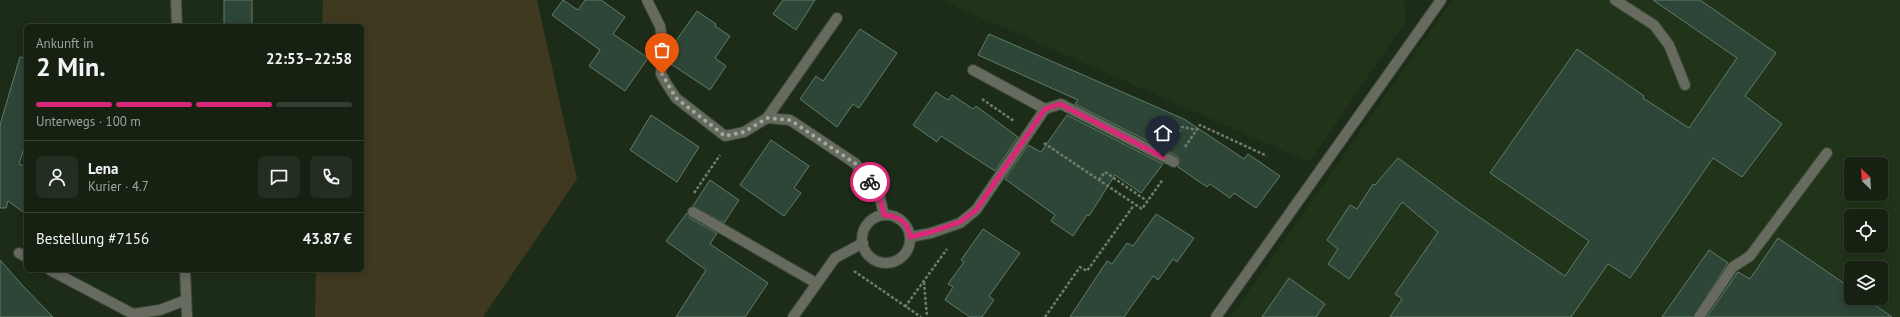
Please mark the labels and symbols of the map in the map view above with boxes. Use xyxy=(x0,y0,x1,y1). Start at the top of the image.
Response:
pin xyxy=(645,33,679,74)
pin xyxy=(1146,116,1180,157)
north arrow xyxy=(1844,157,1888,201)
courier xyxy=(850,162,890,202)

